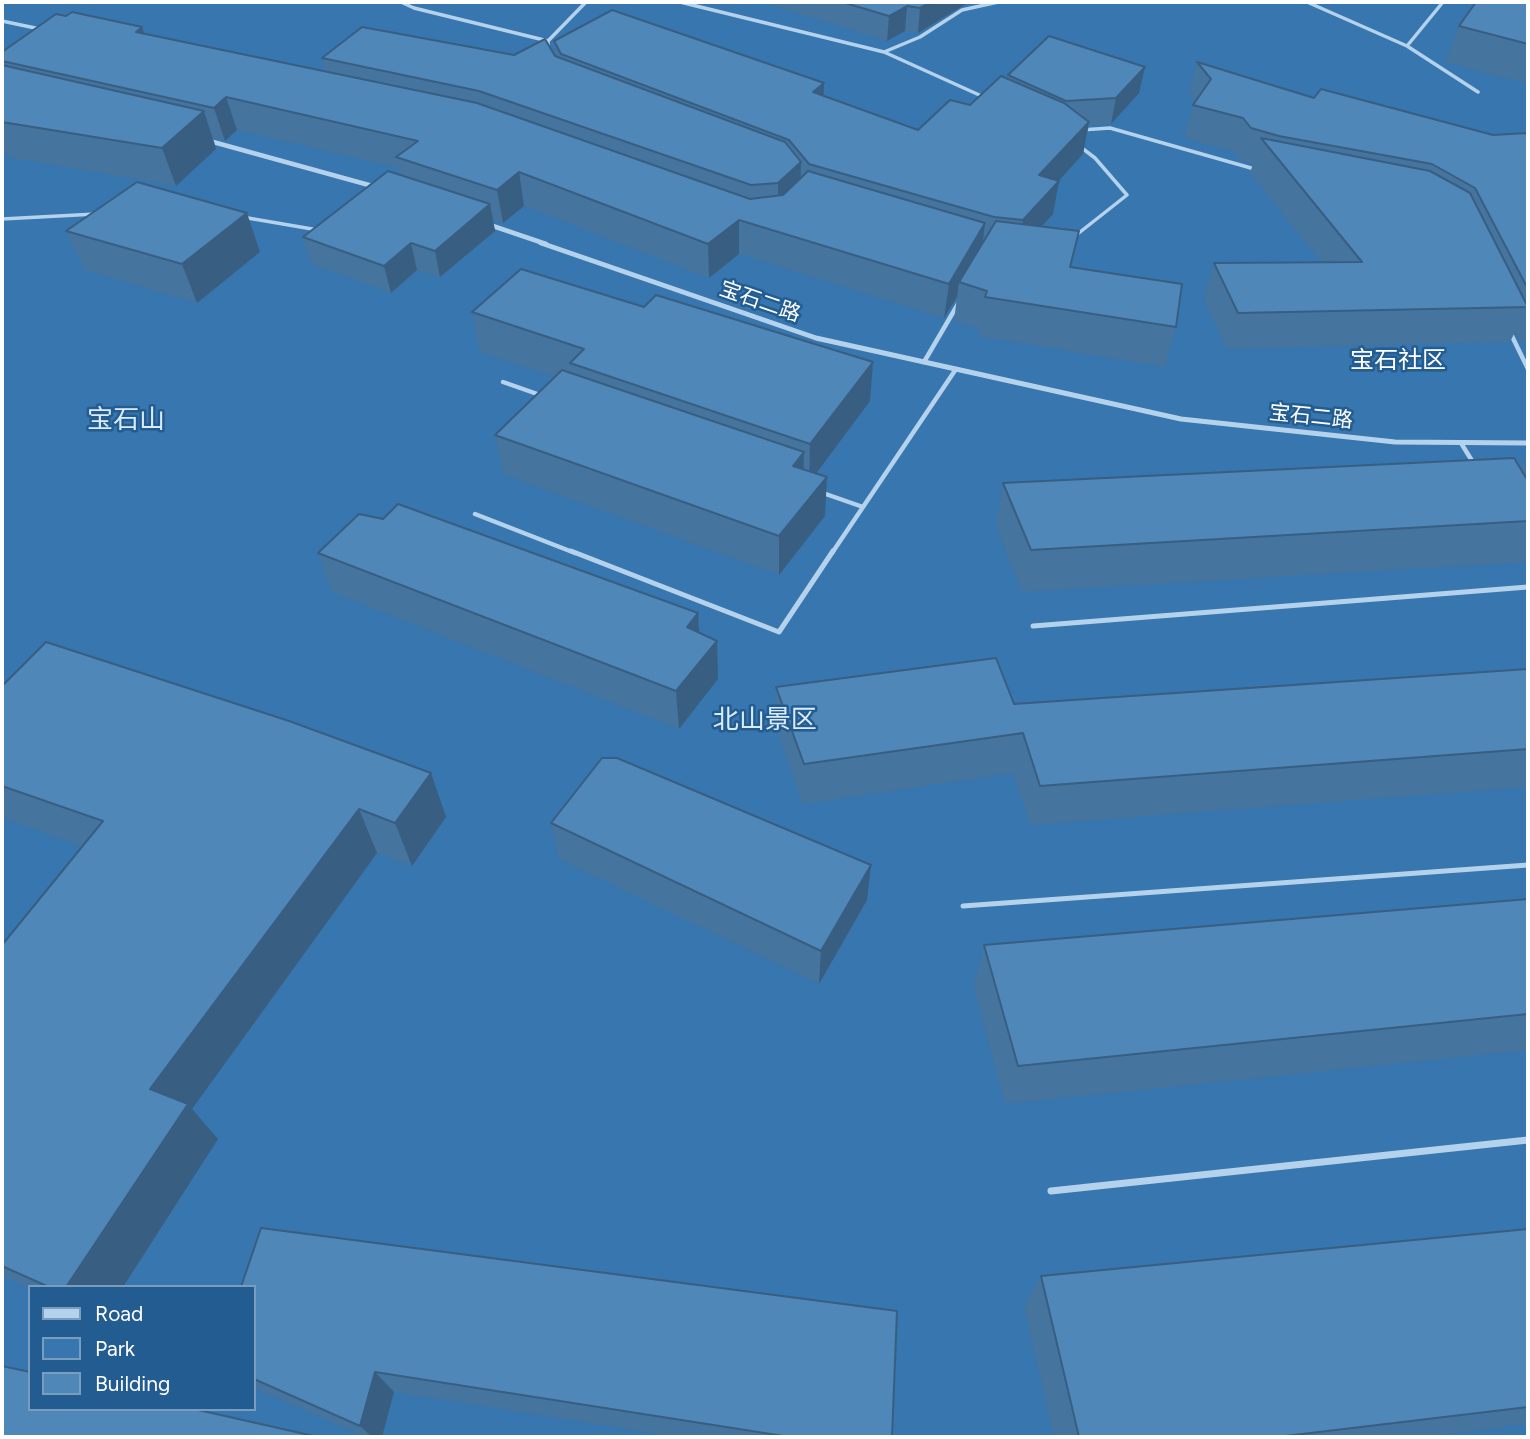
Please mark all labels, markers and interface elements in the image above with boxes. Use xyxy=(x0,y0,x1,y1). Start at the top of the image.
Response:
street label: 宝石二路 xyxy=(716,276,804,328)
district label: 宝石社区 xyxy=(1350,347,1446,375)
street label: 宝石二路 xyxy=(1268,400,1354,434)
park label: 宝石山 xyxy=(87,404,165,436)
park label: 北山景区 xyxy=(713,704,817,736)
legend xyxy=(28,1285,256,1411)
text: Road xyxy=(95,1301,143,1326)
text: Park xyxy=(95,1336,135,1361)
text: Building xyxy=(95,1371,170,1396)

